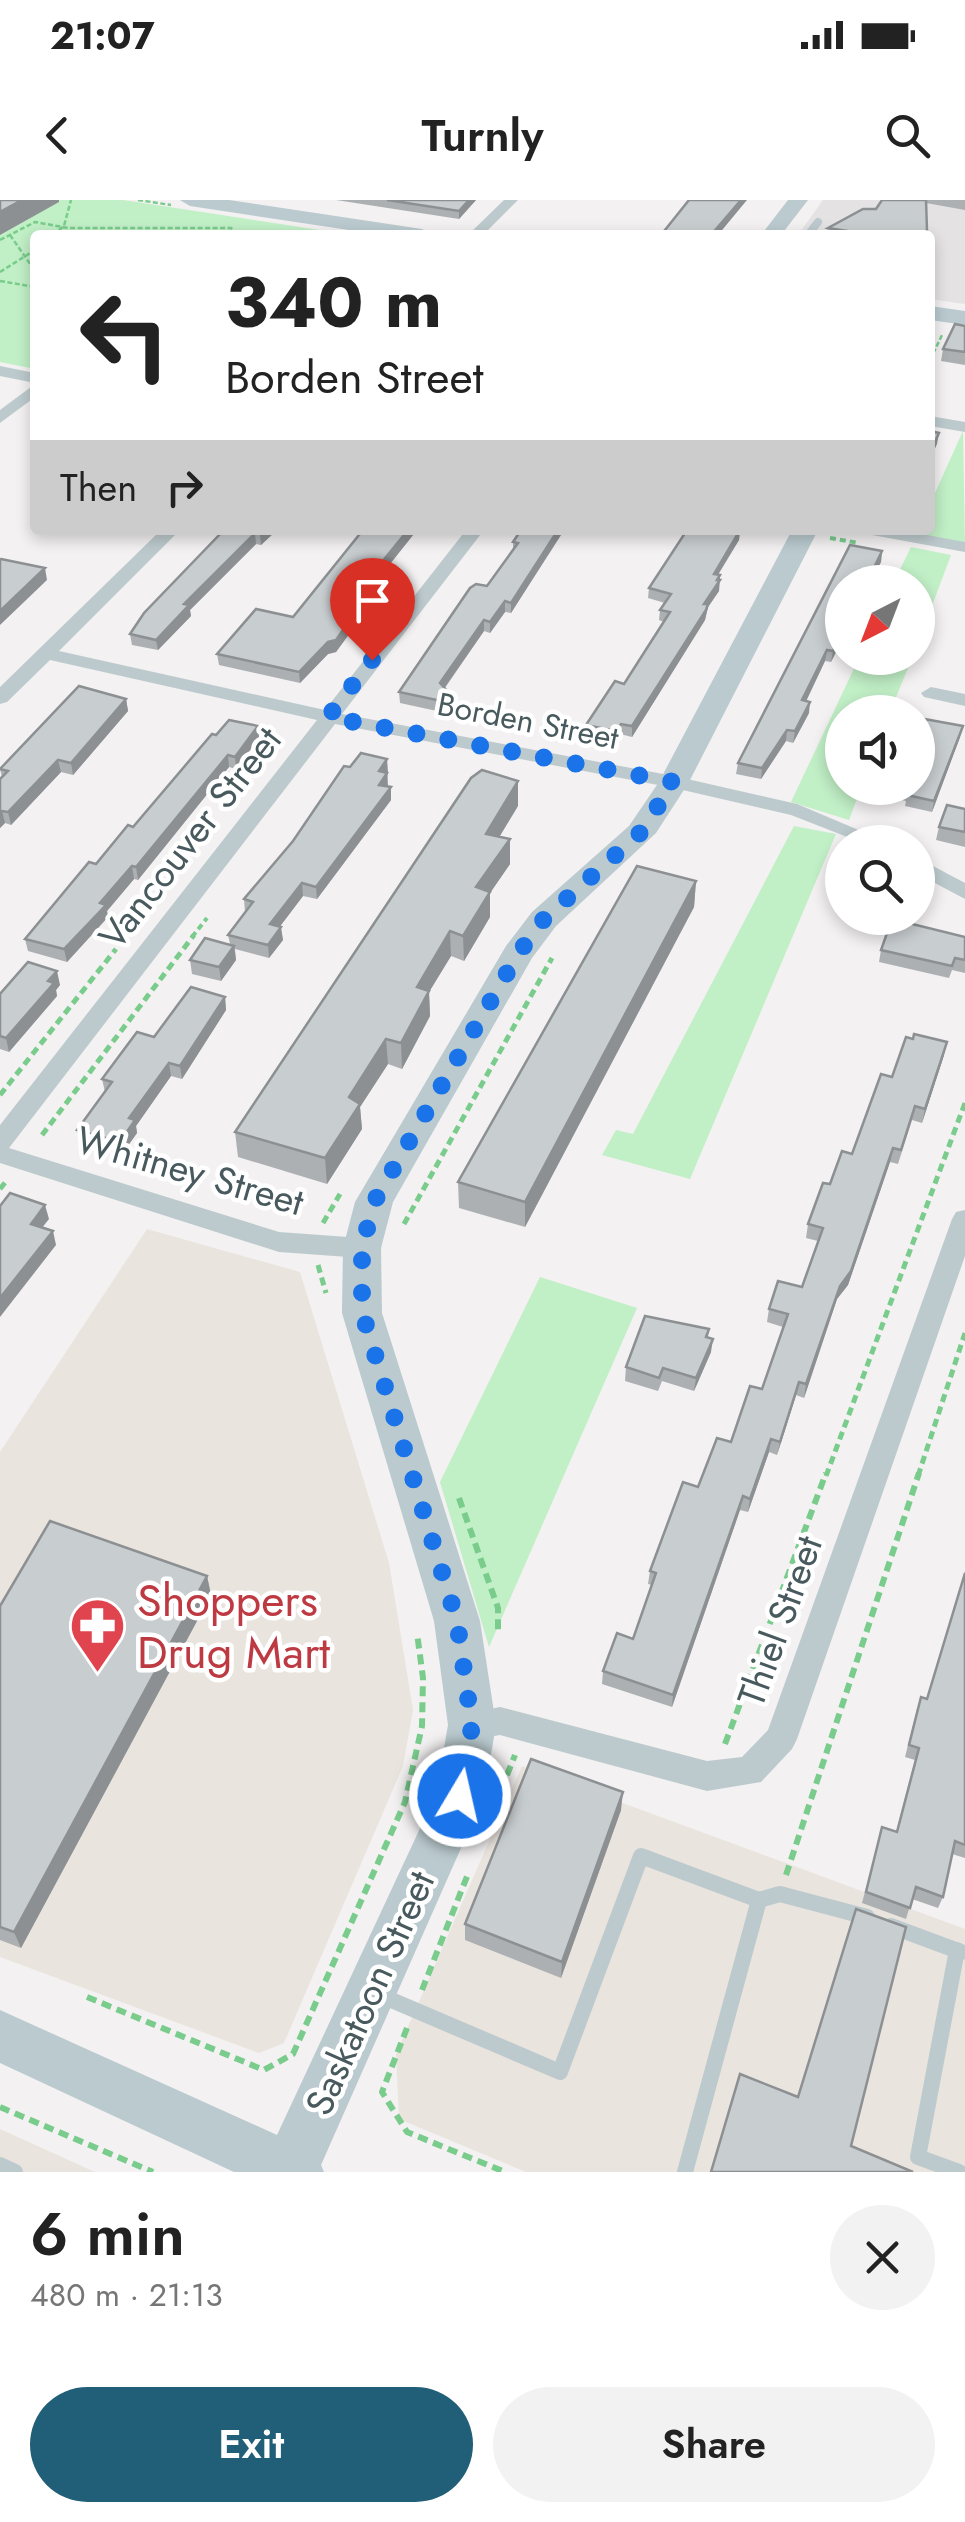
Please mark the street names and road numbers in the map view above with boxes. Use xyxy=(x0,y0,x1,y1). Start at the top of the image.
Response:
street label: Borden Street xyxy=(433,681,623,761)
street label: Vancouver Street xyxy=(85,715,294,961)
street label: Whitney Street xyxy=(70,1112,310,1229)
street label: Thiel Street xyxy=(723,1528,836,1714)
street label: Saskatoon Street xyxy=(291,1862,448,2124)

